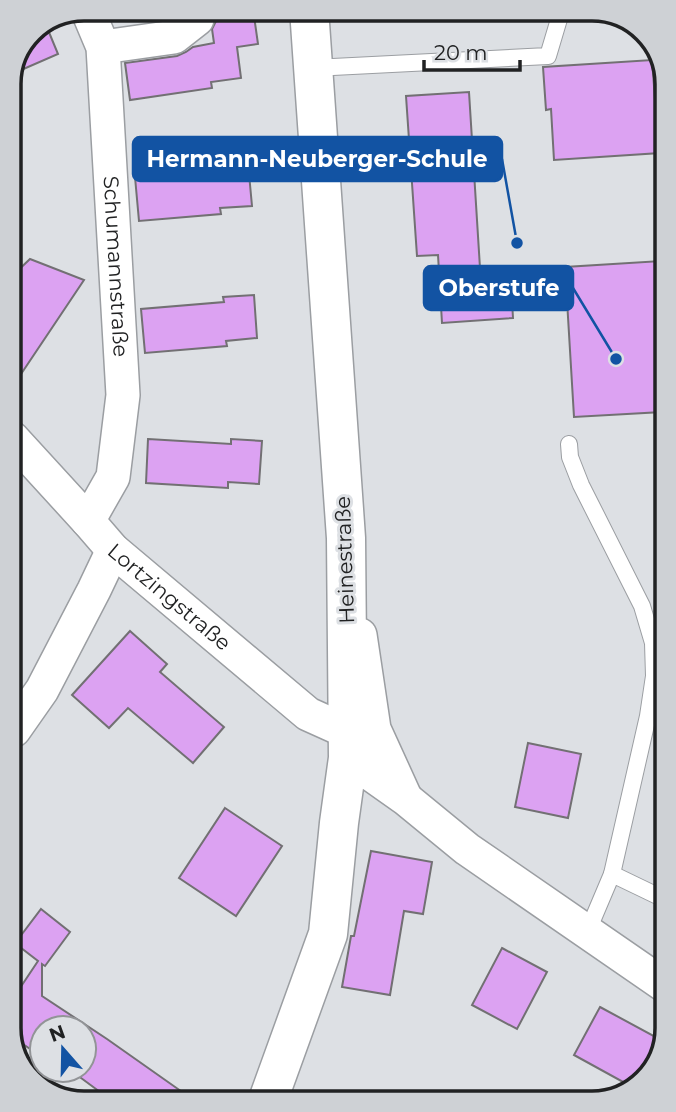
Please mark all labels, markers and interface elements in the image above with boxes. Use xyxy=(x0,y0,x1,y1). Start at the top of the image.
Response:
scale bar xyxy=(424,28,520,72)
text: 20 m xyxy=(434,40,488,65)
callout: Hermann-Neuberger-Schule xyxy=(133,137,502,181)
text: Hermann-Neuberger-Schule xyxy=(146,145,488,173)
street label: Schumannstraße xyxy=(98,175,134,358)
callout: Oberstufe xyxy=(424,266,573,310)
text: Oberstufe xyxy=(439,274,560,302)
street label: Heinestraße xyxy=(330,496,359,624)
street label: Lortzingstraße xyxy=(103,538,236,656)
north arrow xyxy=(28,1014,98,1084)
text: N xyxy=(46,1020,69,1047)

